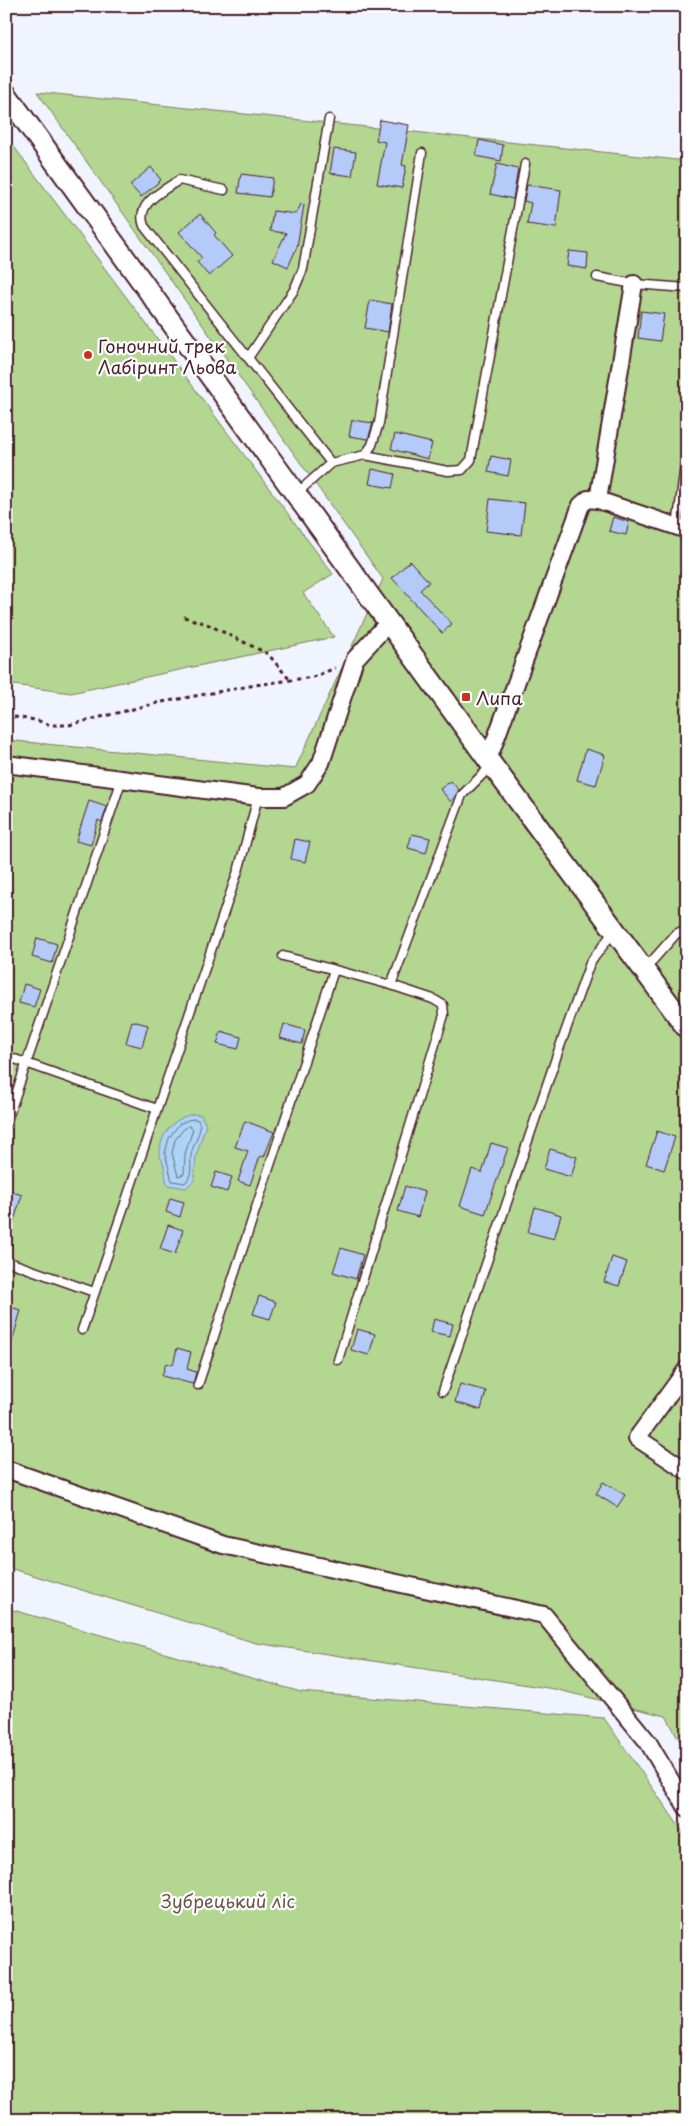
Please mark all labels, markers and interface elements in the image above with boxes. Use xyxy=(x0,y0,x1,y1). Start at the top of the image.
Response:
place label: Гоночний трек Лабіринт Льова xyxy=(98,332,237,380)
marker: Гоночний трек Лабіринт Льова xyxy=(82,349,94,361)
place label: Липа xyxy=(476,684,523,711)
marker: Липа xyxy=(460,691,472,703)
park label: Зубрецький ліс xyxy=(161,1887,295,1914)

